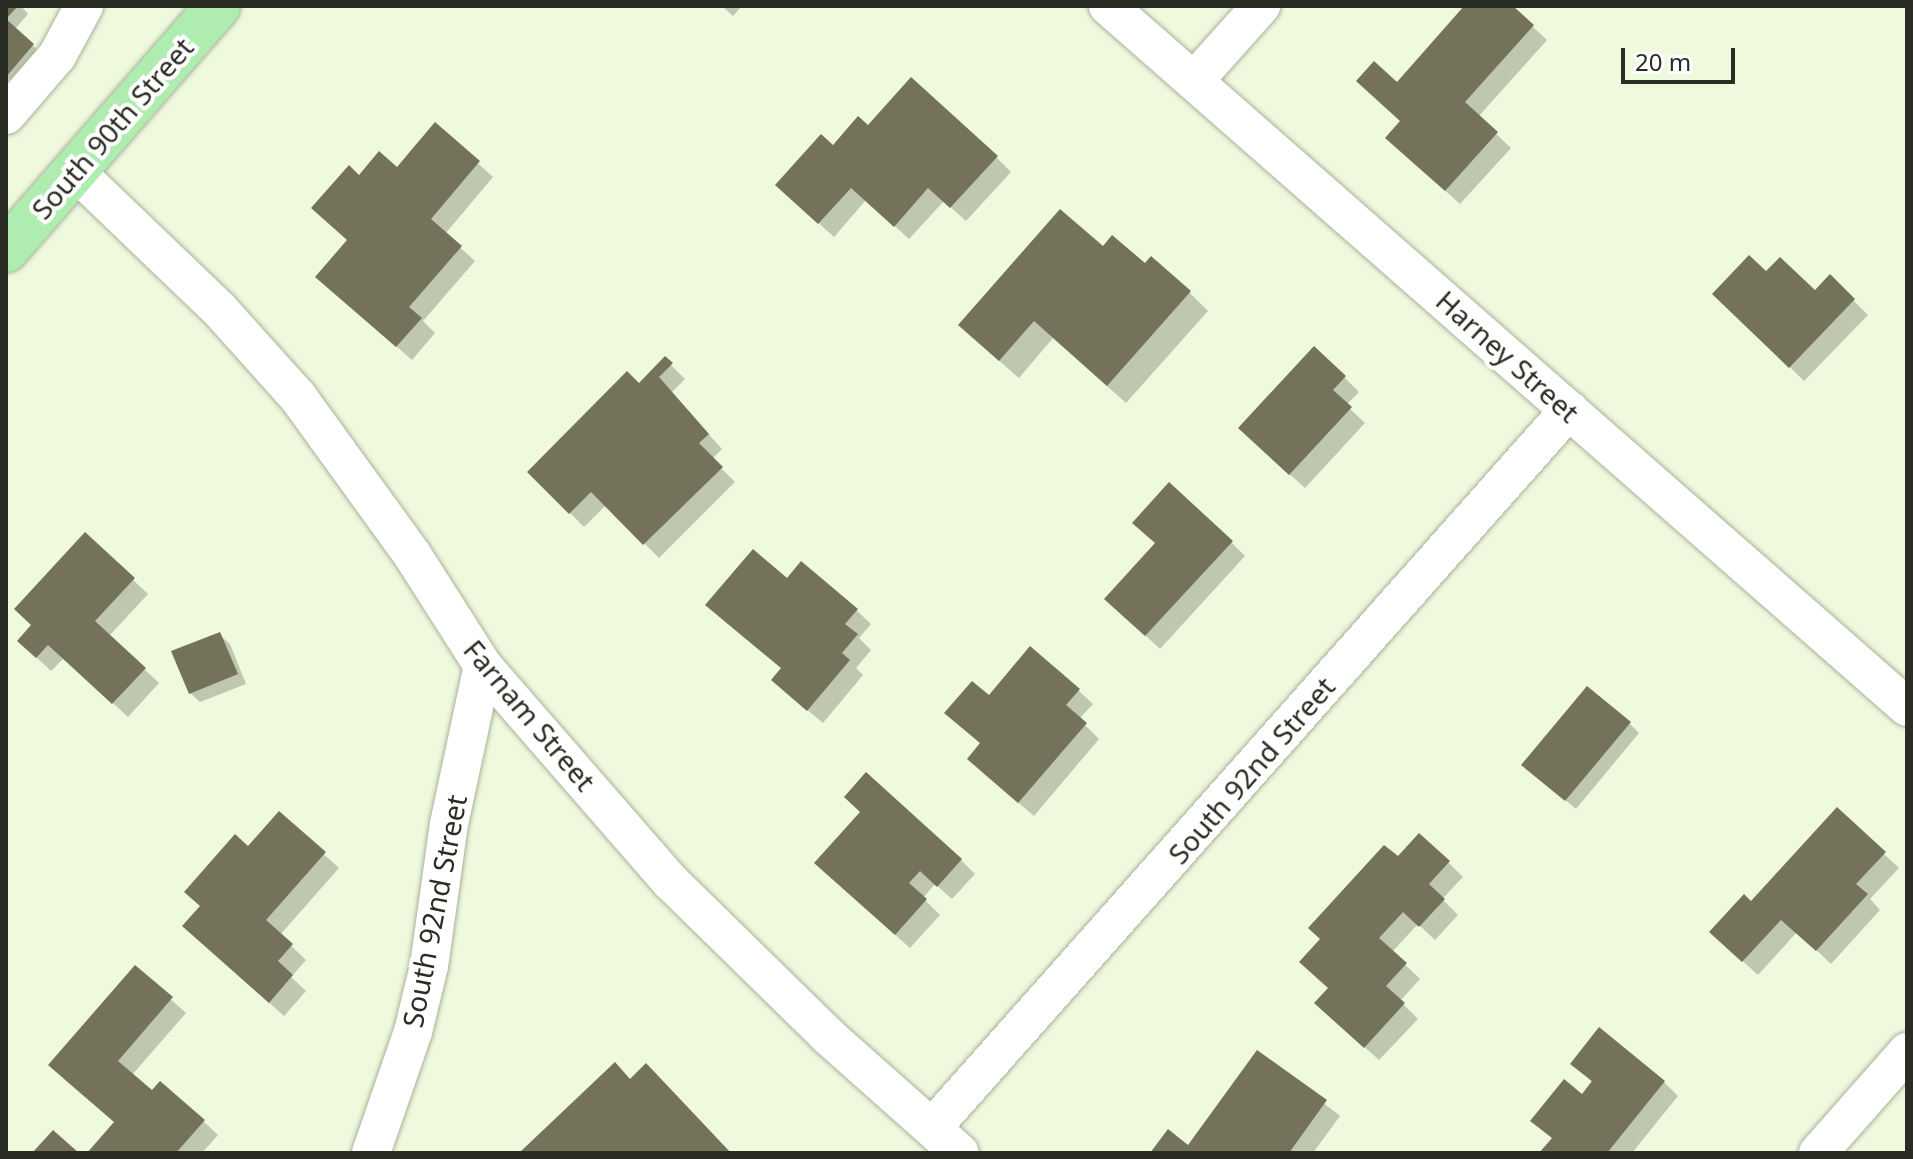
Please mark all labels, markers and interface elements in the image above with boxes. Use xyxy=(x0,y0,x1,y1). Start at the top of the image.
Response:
street label: South 90th Street xyxy=(24,30,200,226)
scale bar xyxy=(1625,32,1739,82)
text: 20 m xyxy=(1635,45,1691,78)
street label: Harney Street xyxy=(1430,283,1586,429)
street label: Farnam Street xyxy=(457,633,603,797)
street label: South 92nd Street xyxy=(1161,670,1341,870)
street label: South 92nd Street xyxy=(395,792,473,1030)

